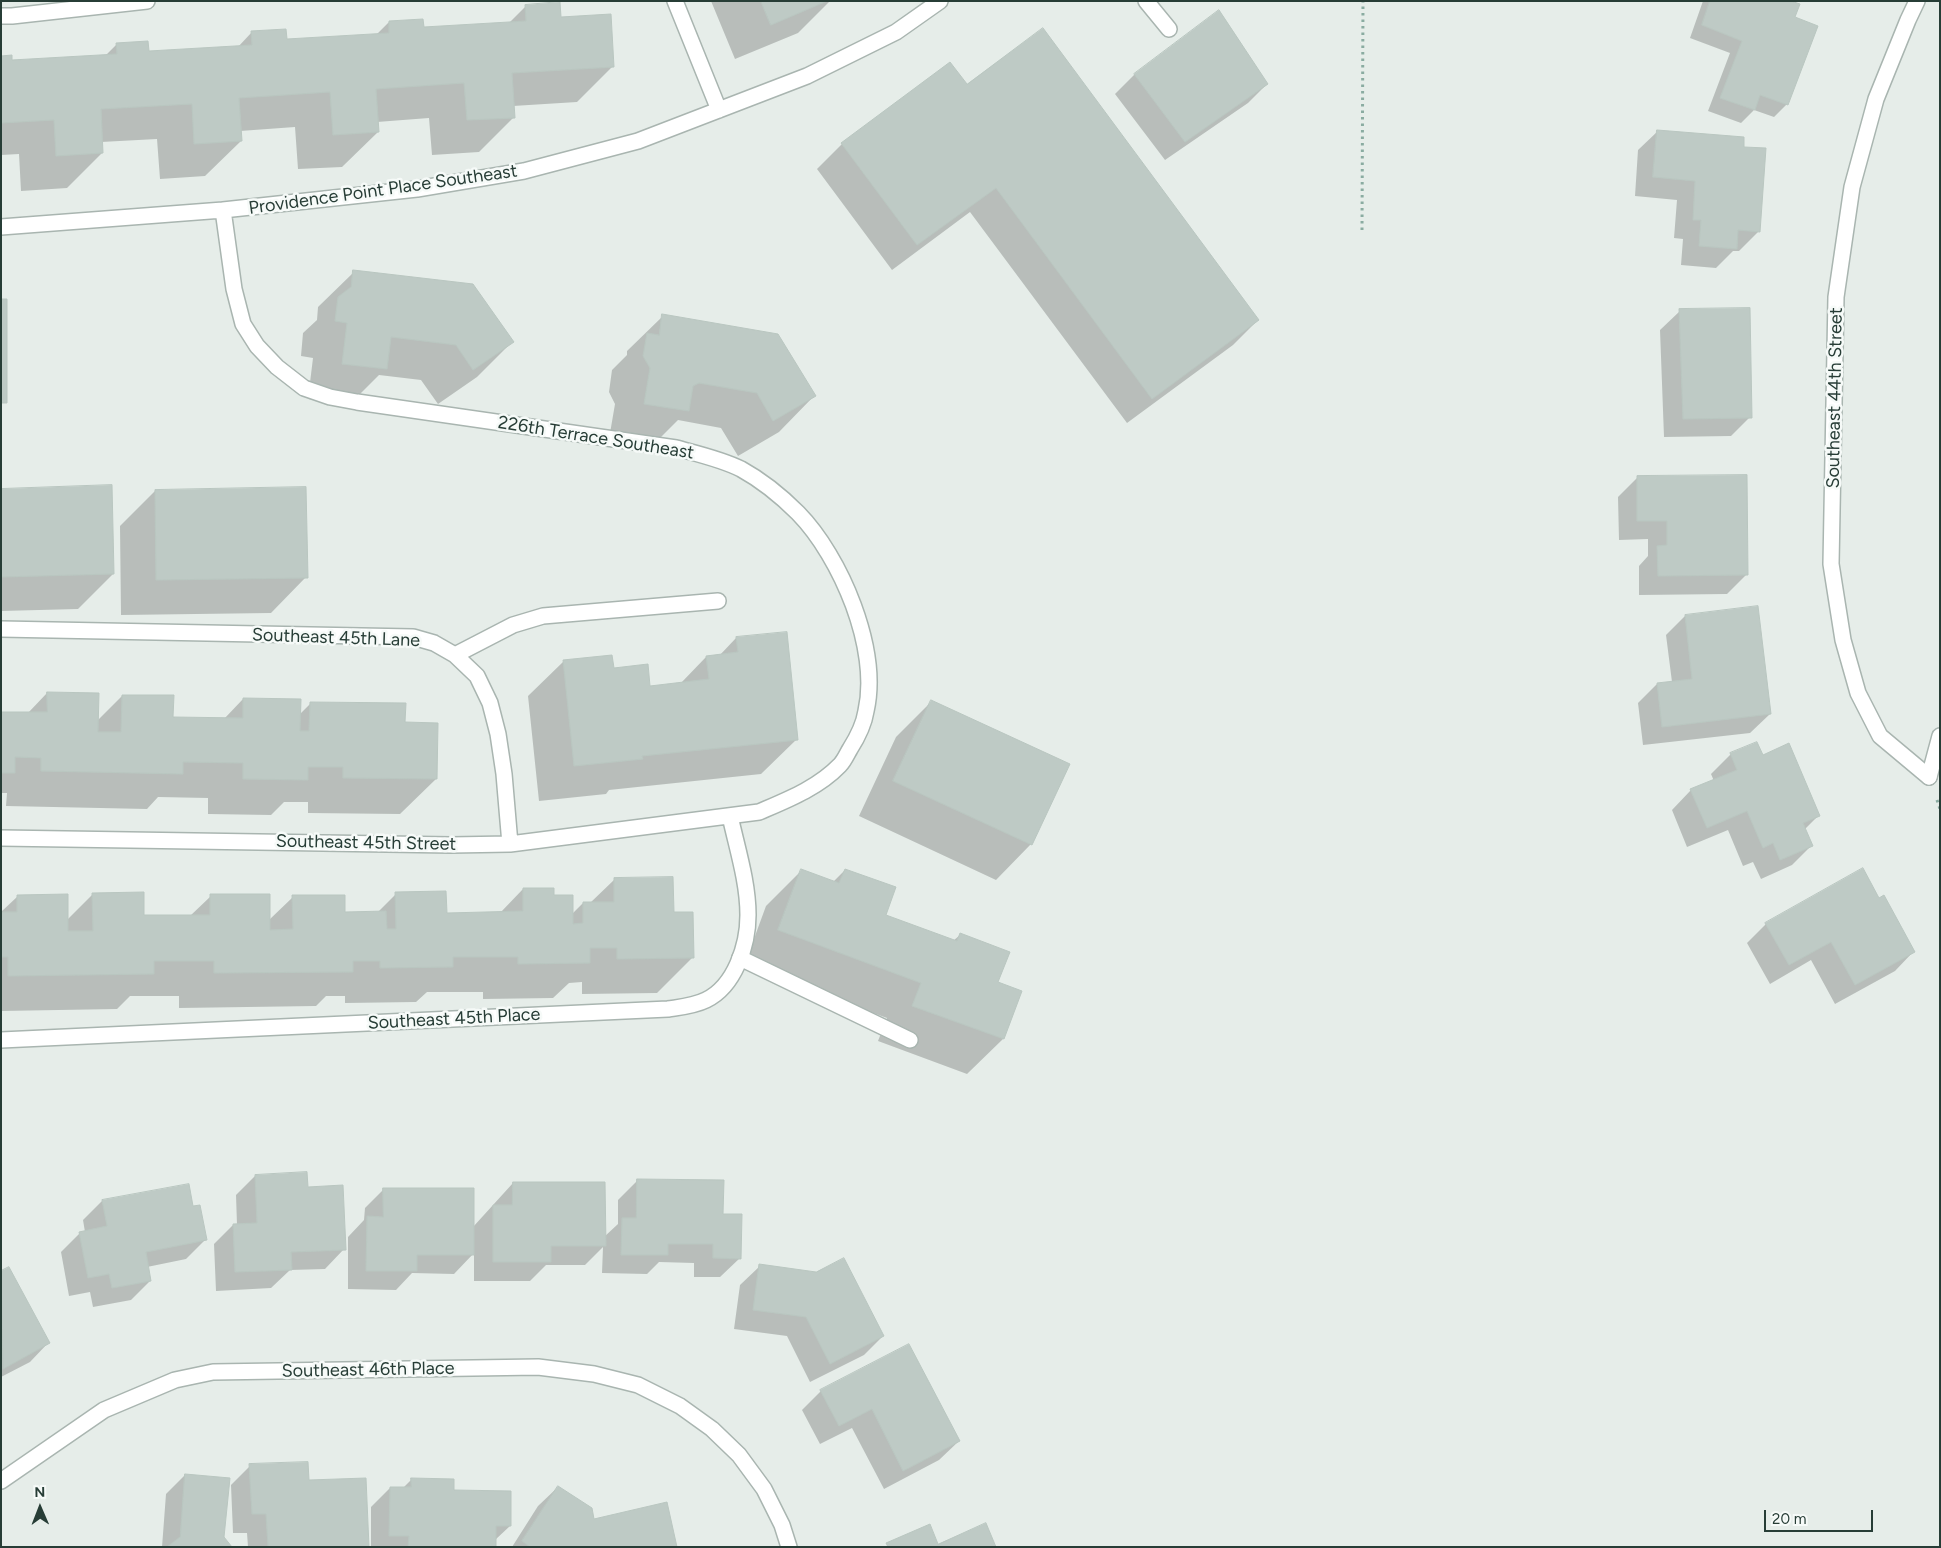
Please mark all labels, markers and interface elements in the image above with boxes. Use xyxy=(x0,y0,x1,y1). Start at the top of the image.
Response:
street label: Providence Point Place Southeast xyxy=(247,160,519,220)
street label: Southeast 44th Street xyxy=(1823,307,1847,489)
street label: 226th Terrace Southeast xyxy=(496,412,696,464)
street label: Southeast 45th Lane xyxy=(252,624,420,652)
street label: Southeast 45th Street xyxy=(276,831,456,855)
street label: Southeast 45th Place xyxy=(367,1004,541,1034)
street label: Southeast 46th Place xyxy=(281,1358,455,1382)
north arrow xyxy=(15,1483,65,1533)
text: N xyxy=(34,1484,45,1501)
scale bar xyxy=(1766,1500,1875,1532)
text: 20 m xyxy=(1772,1510,1806,1528)

